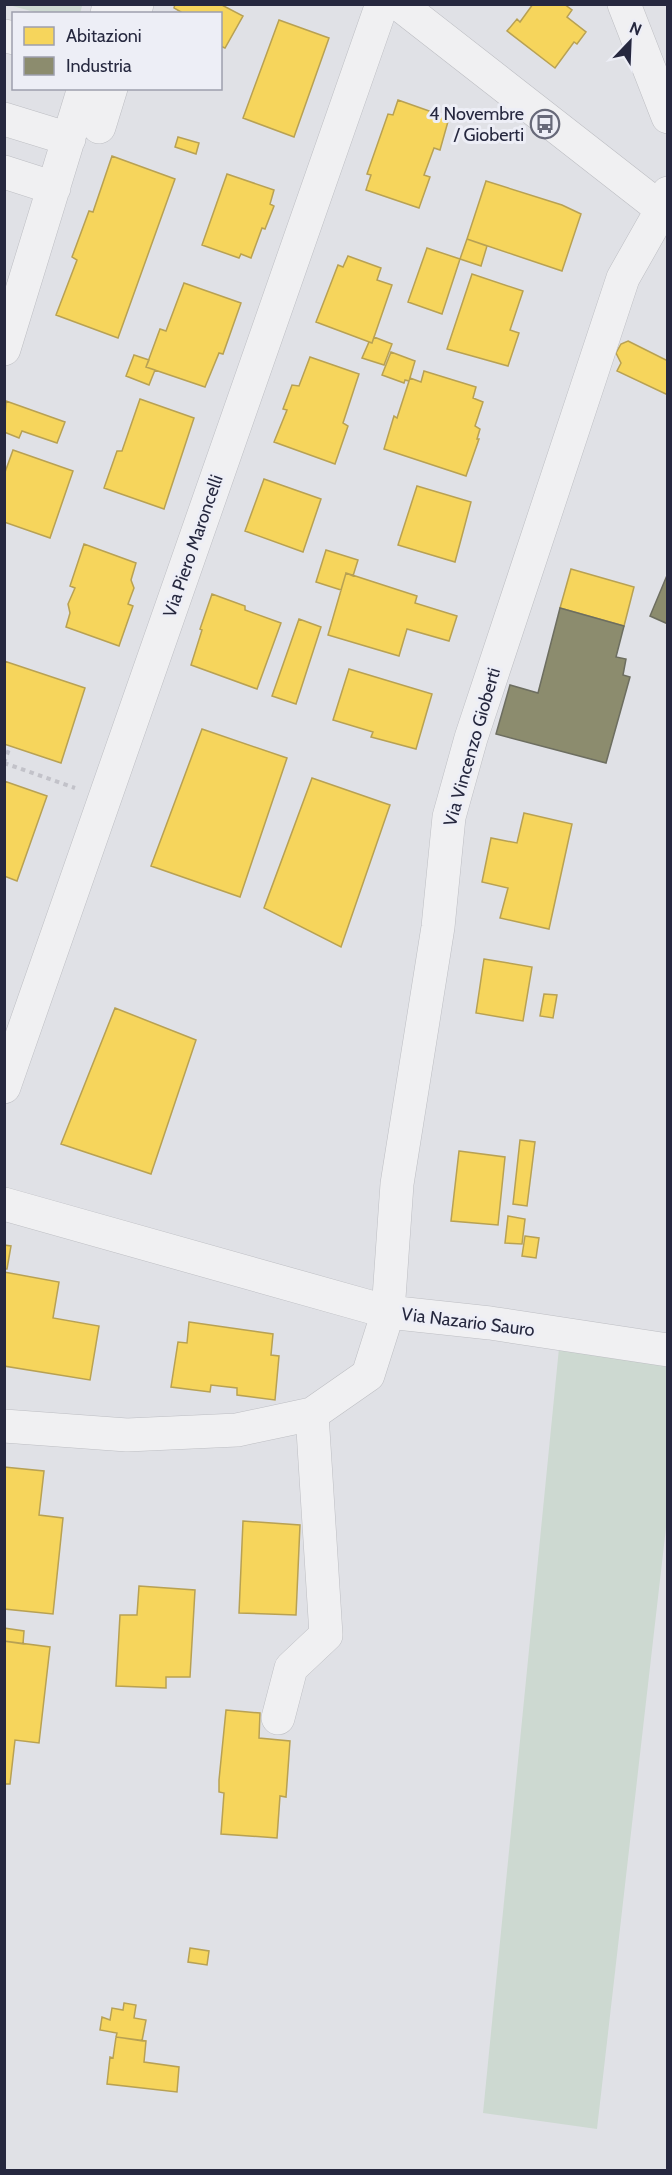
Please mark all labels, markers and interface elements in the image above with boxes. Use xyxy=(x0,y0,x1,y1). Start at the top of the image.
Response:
legend xyxy=(12,12,222,90)
north arrow xyxy=(600,12,660,72)
text: N xyxy=(627,18,645,40)
text: Abitazioni xyxy=(66,25,142,47)
text: Industria xyxy=(66,55,132,77)
place label: 4 Novembre / Gioberti xyxy=(429,103,524,146)
bus stop icon: 4 Novembre / Gioberti xyxy=(529,108,561,140)
street label: Via Piero Maroncelli xyxy=(158,472,228,620)
street label: Via Vincenzo Gioberti xyxy=(439,665,505,829)
street label: Via Nazario Sauro xyxy=(400,1303,536,1341)

